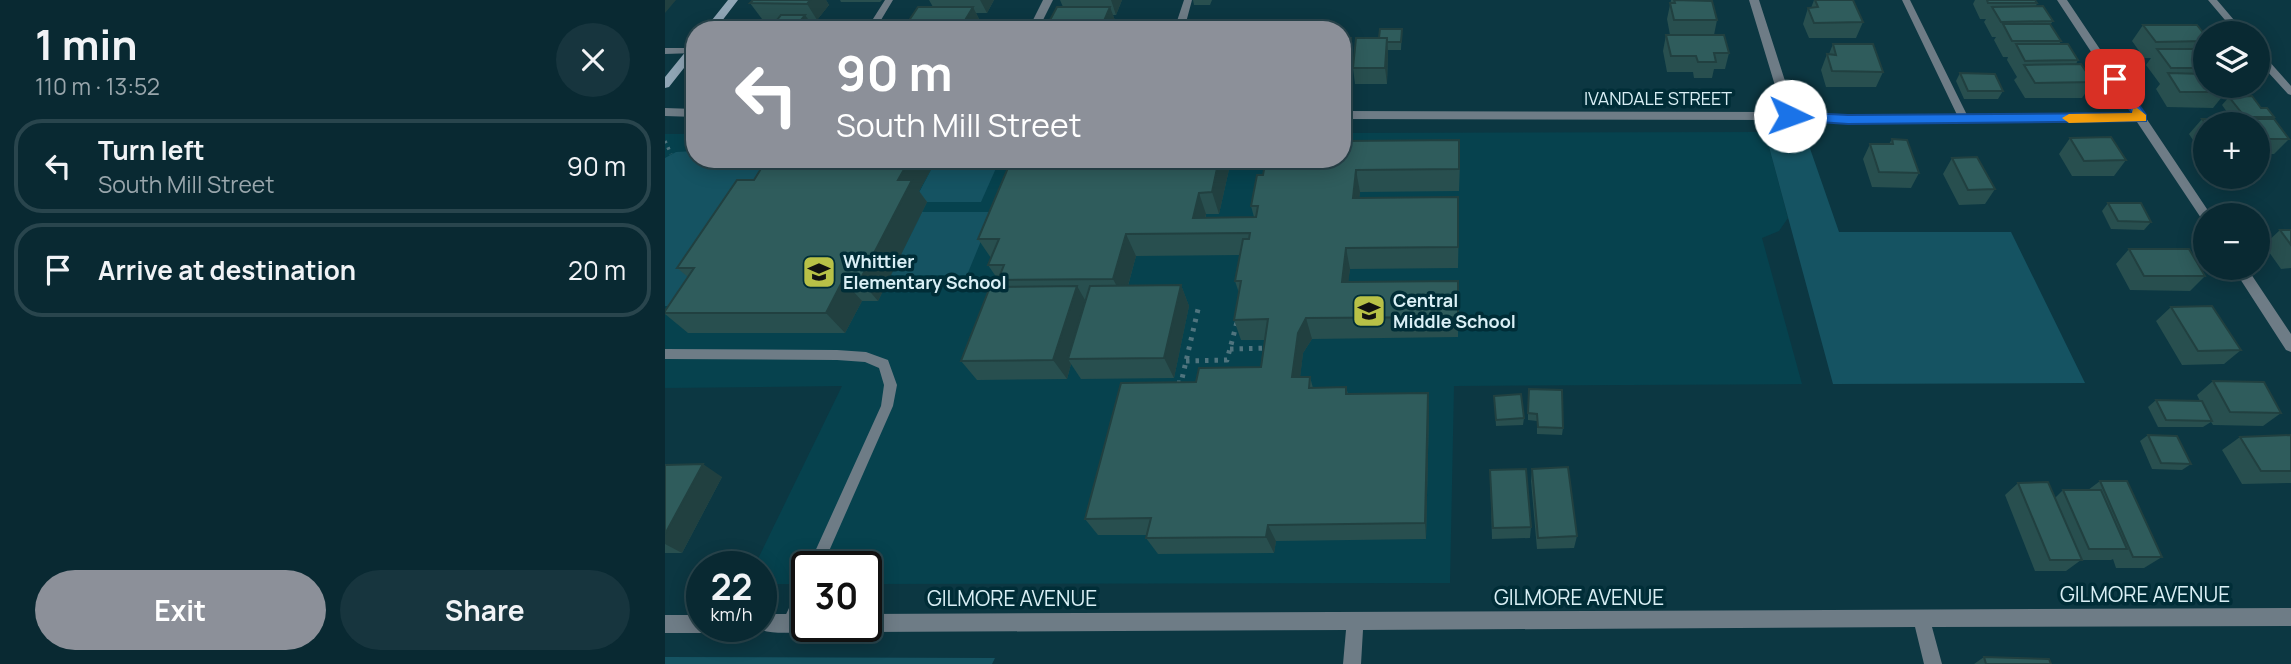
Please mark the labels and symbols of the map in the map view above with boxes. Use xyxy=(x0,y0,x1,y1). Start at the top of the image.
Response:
pin xyxy=(2085,49,2145,109)
position arrow xyxy=(1753,79,1827,153)
street label: IVANDALE STREET xyxy=(1584,86,1732,110)
place label: Whittier Elementary School xyxy=(843,249,1006,294)
school or university icon: Whittier Elementary School xyxy=(800,253,838,291)
place label: Central Middle School xyxy=(1393,288,1516,333)
school or university icon: Central Middle School xyxy=(1350,292,1388,330)
speed limit sign: 30 xyxy=(791,551,882,642)
street label: GILMORE AVENUE xyxy=(2060,580,2230,608)
street label: GILMORE AVENUE xyxy=(1494,583,1664,611)
street label: GILMORE AVENUE xyxy=(927,584,1097,612)

